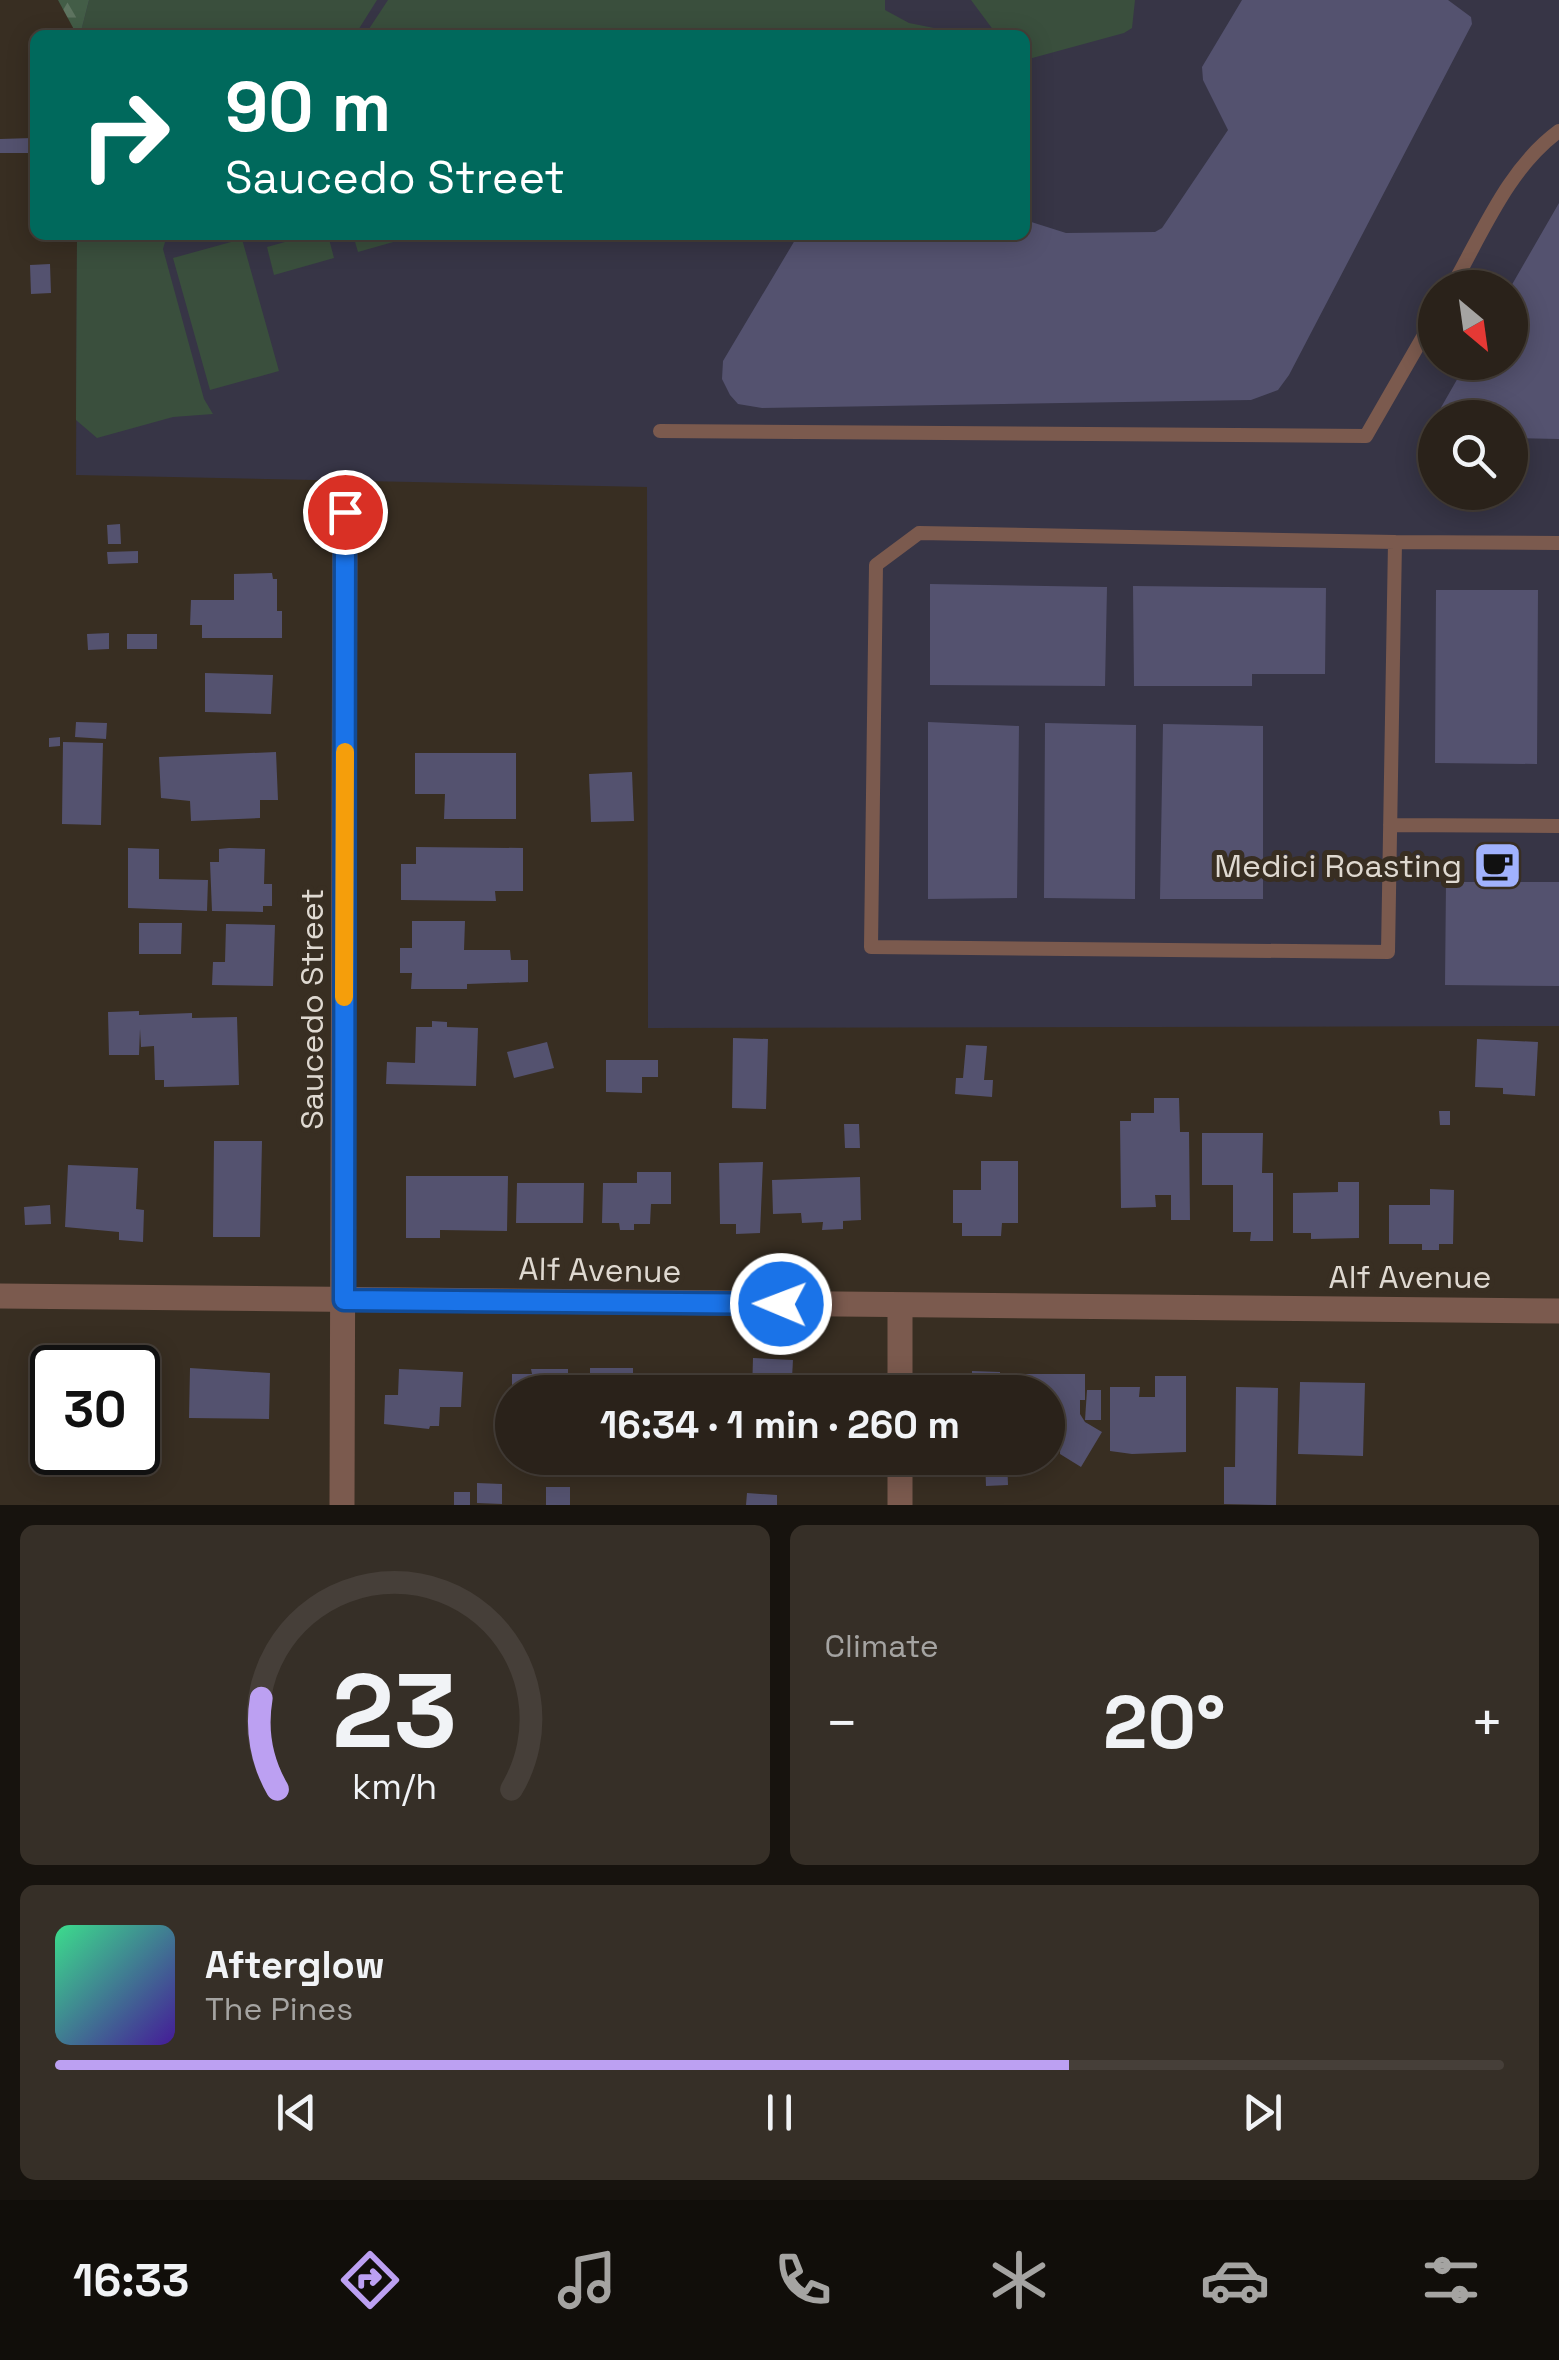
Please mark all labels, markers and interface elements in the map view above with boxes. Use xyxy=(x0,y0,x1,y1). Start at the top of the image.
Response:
text: 90 m xyxy=(225,62,391,151)
icon: right xyxy=(60,70,190,200)
text: Saucedo Street xyxy=(225,149,565,206)
north arrow xyxy=(1418,270,1528,380)
map controls xyxy=(1418,270,1528,510)
button: search xyxy=(1418,400,1528,510)
pin xyxy=(303,470,388,555)
icon: arrive xyxy=(318,485,373,540)
cafe icon: Medici Roasting xyxy=(1471,840,1523,892)
place label: Medici Roasting xyxy=(1214,846,1462,886)
street label: Saucedo Street xyxy=(292,888,332,1130)
street label: Alf Avenue xyxy=(518,1249,682,1291)
position arrow xyxy=(729,1252,833,1356)
street label: Alf Avenue xyxy=(1329,1257,1491,1297)
speed limit sign: 30 xyxy=(30,1345,160,1475)
text: 16:34 · 1 min · 260 m xyxy=(600,1401,960,1449)
text: Climate xyxy=(825,1626,939,1666)
text: 23 xyxy=(332,1645,457,1777)
text: 20° xyxy=(1103,1674,1226,1770)
text: − xyxy=(825,1688,859,1758)
text: + xyxy=(1470,1688,1504,1758)
text: km/h xyxy=(352,1764,437,1809)
text: Afterglow xyxy=(205,1941,385,1989)
text: The Pines xyxy=(205,1989,353,2029)
icon: previous xyxy=(269,2085,324,2140)
icon: pause xyxy=(752,2085,807,2140)
icon: next xyxy=(1235,2085,1290,2140)
icon: directions xyxy=(335,2245,405,2315)
icon: music xyxy=(552,2245,622,2315)
icon: phone xyxy=(768,2245,838,2315)
icon: climate xyxy=(984,2245,1054,2315)
icon: car xyxy=(1200,2245,1270,2315)
icon: filters xyxy=(1416,2245,1486,2315)
text: 16:33 xyxy=(73,2252,189,2309)

